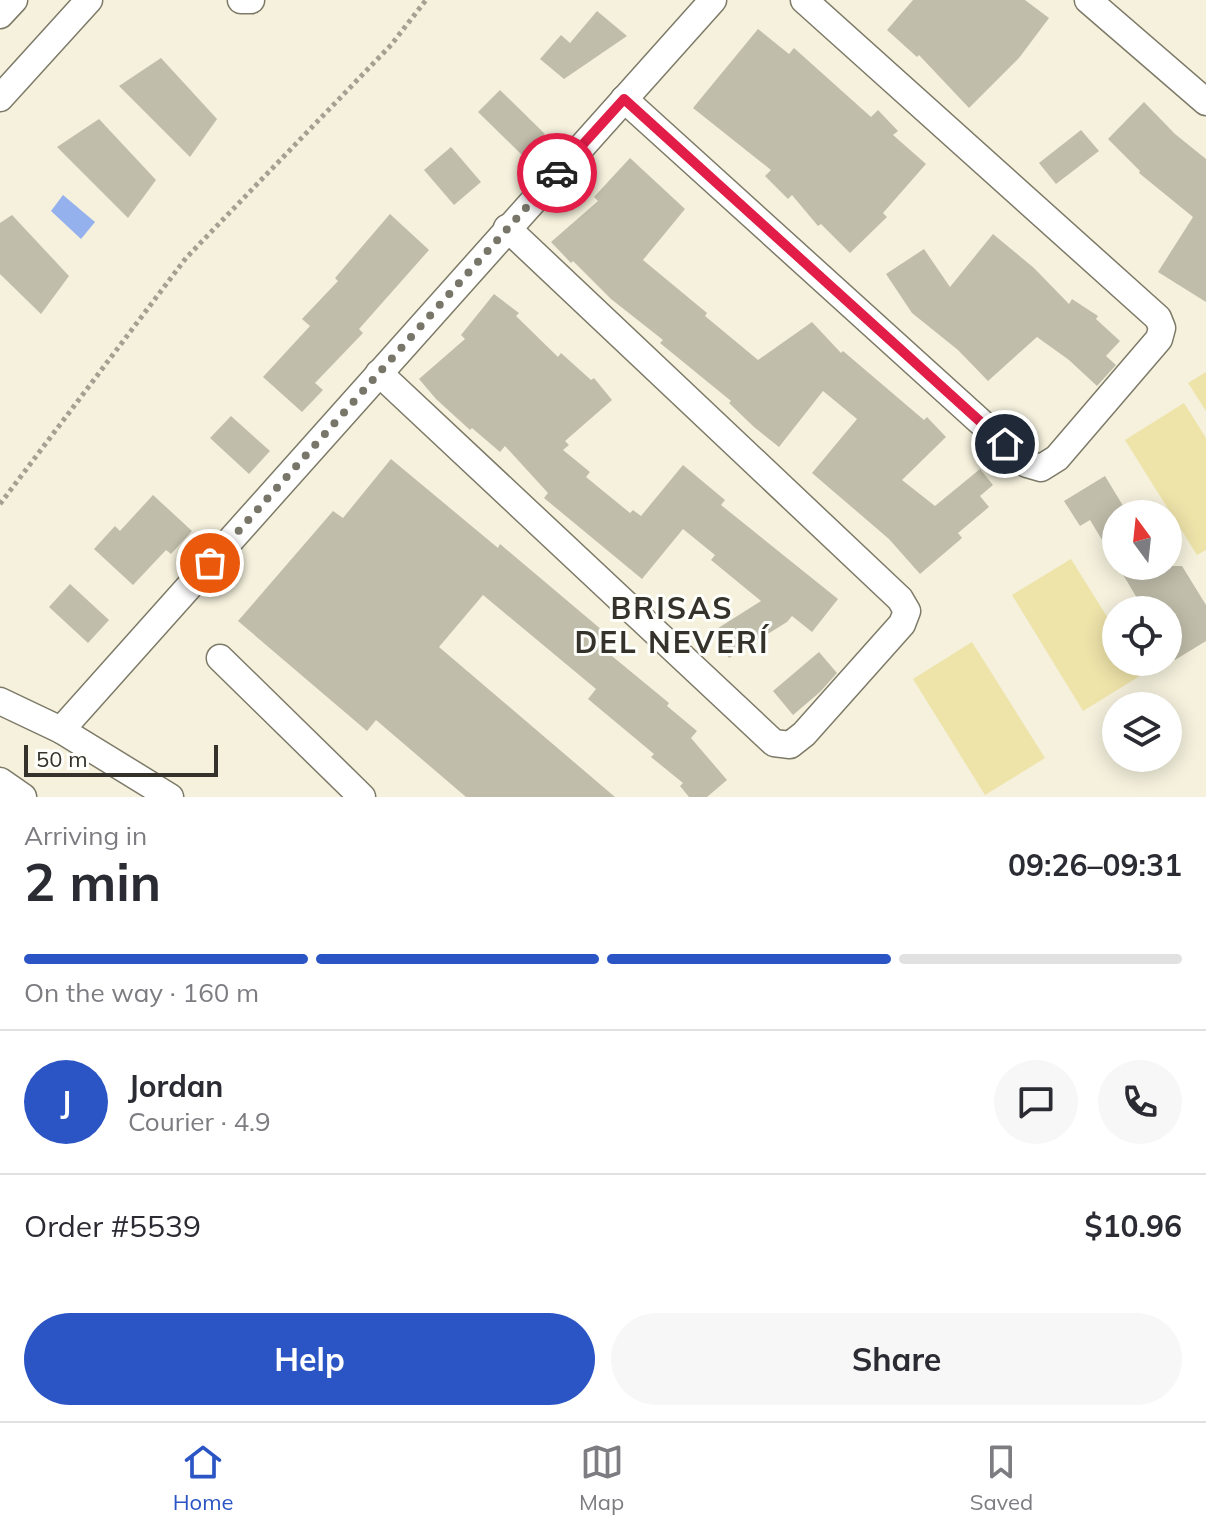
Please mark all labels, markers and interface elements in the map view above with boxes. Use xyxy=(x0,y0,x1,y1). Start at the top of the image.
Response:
courier xyxy=(517,133,597,213)
icon: car xyxy=(535,151,579,195)
pin xyxy=(971,410,1039,478)
icon: home xyxy=(983,422,1027,466)
north arrow xyxy=(1102,500,1182,580)
map controls xyxy=(1102,500,1182,772)
pin xyxy=(176,529,244,597)
icon: bag xyxy=(188,541,232,585)
district label: BRISAS DEL NEVERÍ xyxy=(574,589,770,661)
button: locate xyxy=(1102,596,1182,676)
button: layers xyxy=(1102,692,1182,772)
scale bar xyxy=(24,741,218,777)
text: 50 m xyxy=(36,745,87,773)
text: Arriving in xyxy=(24,819,147,852)
text: 09:26–09:31 xyxy=(1008,846,1182,884)
text: 2 min xyxy=(24,849,161,914)
text: On the way · 160 m xyxy=(24,976,259,1009)
button: chat xyxy=(994,1060,1078,1144)
button: phone xyxy=(1098,1060,1182,1144)
text: Jordan xyxy=(128,1067,223,1105)
text: J xyxy=(61,1083,71,1121)
text: Courier · 4.9 xyxy=(128,1105,271,1138)
text: Order #5539 xyxy=(24,1207,201,1245)
text: $10.96 xyxy=(1085,1207,1182,1245)
button: Help xyxy=(24,1313,595,1405)
button: Share xyxy=(611,1313,1182,1405)
tab: Home xyxy=(173,1440,233,1516)
tab: Map xyxy=(579,1440,624,1516)
tab: Saved xyxy=(970,1440,1033,1516)

